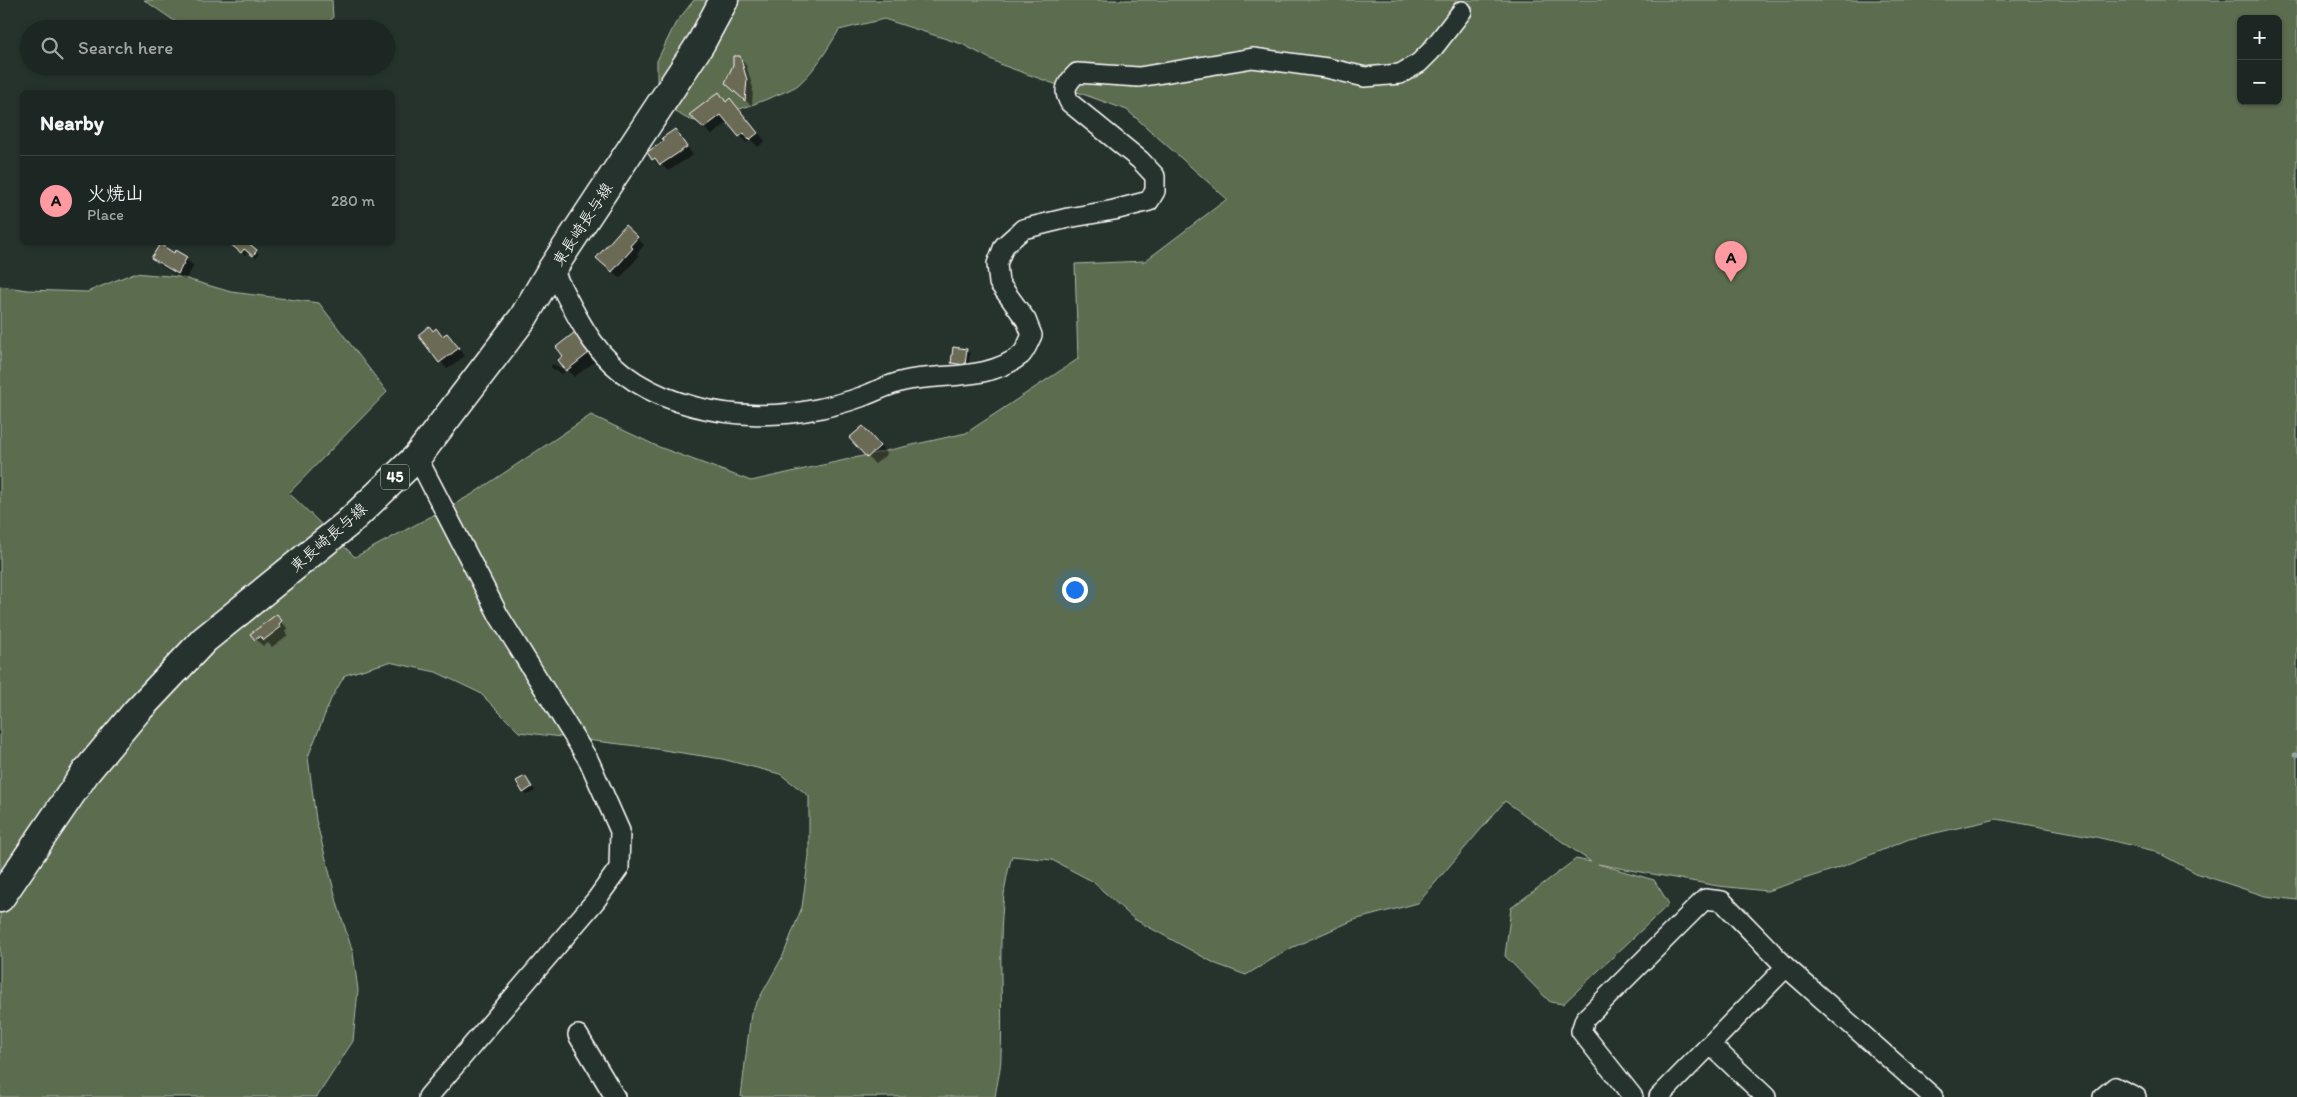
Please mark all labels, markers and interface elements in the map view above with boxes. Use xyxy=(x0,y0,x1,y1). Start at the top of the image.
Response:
map controls xyxy=(2237,15,2282,105)
button: + xyxy=(2237,15,2282,60)
search box xyxy=(20,20,395,75)
icon: search xyxy=(38,34,66,62)
text: Search here xyxy=(78,36,173,59)
button: − xyxy=(2237,60,2282,105)
text: Nearby xyxy=(40,110,104,135)
street label: 東長崎長与線 xyxy=(548,179,617,270)
text: 火焼山 xyxy=(87,182,144,205)
text: A xyxy=(51,191,61,210)
text: 280 m xyxy=(331,191,375,210)
text: Place xyxy=(87,205,124,224)
pin: A xyxy=(1715,241,1747,282)
road number: 45 xyxy=(381,464,409,490)
street label: 東長崎長与線 xyxy=(286,499,371,576)
your location xyxy=(1062,577,1088,603)

